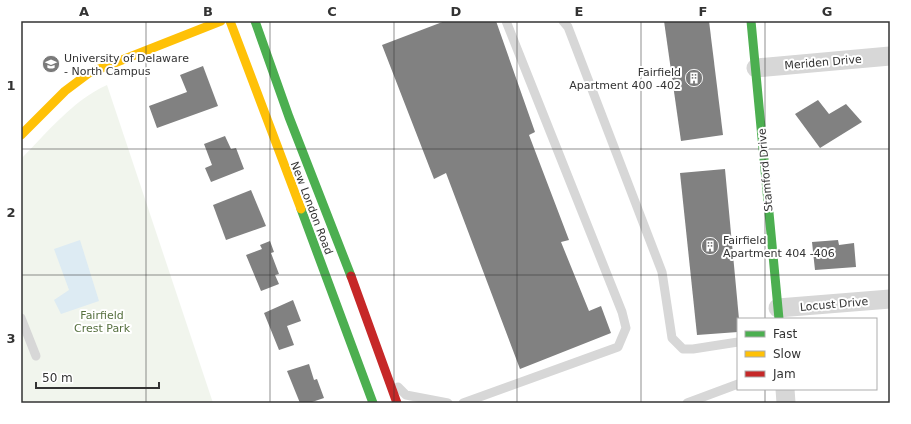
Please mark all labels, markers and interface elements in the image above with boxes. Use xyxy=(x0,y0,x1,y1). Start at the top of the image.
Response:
text: A xyxy=(79,4,89,19)
text: B xyxy=(203,4,213,19)
text: C xyxy=(327,4,337,19)
text: D xyxy=(451,4,462,19)
text: E xyxy=(575,4,583,19)
text: F xyxy=(699,4,707,19)
text: G xyxy=(822,4,832,19)
place label: University of Delaware - North Campus xyxy=(64,52,189,78)
street label: Meriden Drive xyxy=(784,53,862,72)
school or university icon: University of Delaware - North Campus xyxy=(41,54,61,74)
place label: Fairfield Apartment 400 -402 xyxy=(569,66,681,92)
building icon: Fairfield Apartment 400 -402 xyxy=(684,68,704,88)
text: 1 xyxy=(6,78,16,93)
street label: Stamford Drive xyxy=(755,128,776,212)
street label: New London Road xyxy=(288,160,335,257)
text: 2 xyxy=(6,205,16,220)
place label: Fairfield Apartment 404 -406 xyxy=(723,234,835,260)
building icon: Fairfield Apartment 404 -406 xyxy=(700,236,720,256)
street label: Locust Drive xyxy=(799,295,869,314)
park label: Fairfield Crest Park xyxy=(74,309,131,335)
legend xyxy=(737,318,877,390)
text: Fast xyxy=(773,327,797,341)
text: 3 xyxy=(6,331,16,346)
text: Slow xyxy=(773,347,801,361)
scale bar xyxy=(36,364,159,390)
text: Jam xyxy=(772,367,796,381)
text: 50 m xyxy=(42,371,73,385)

